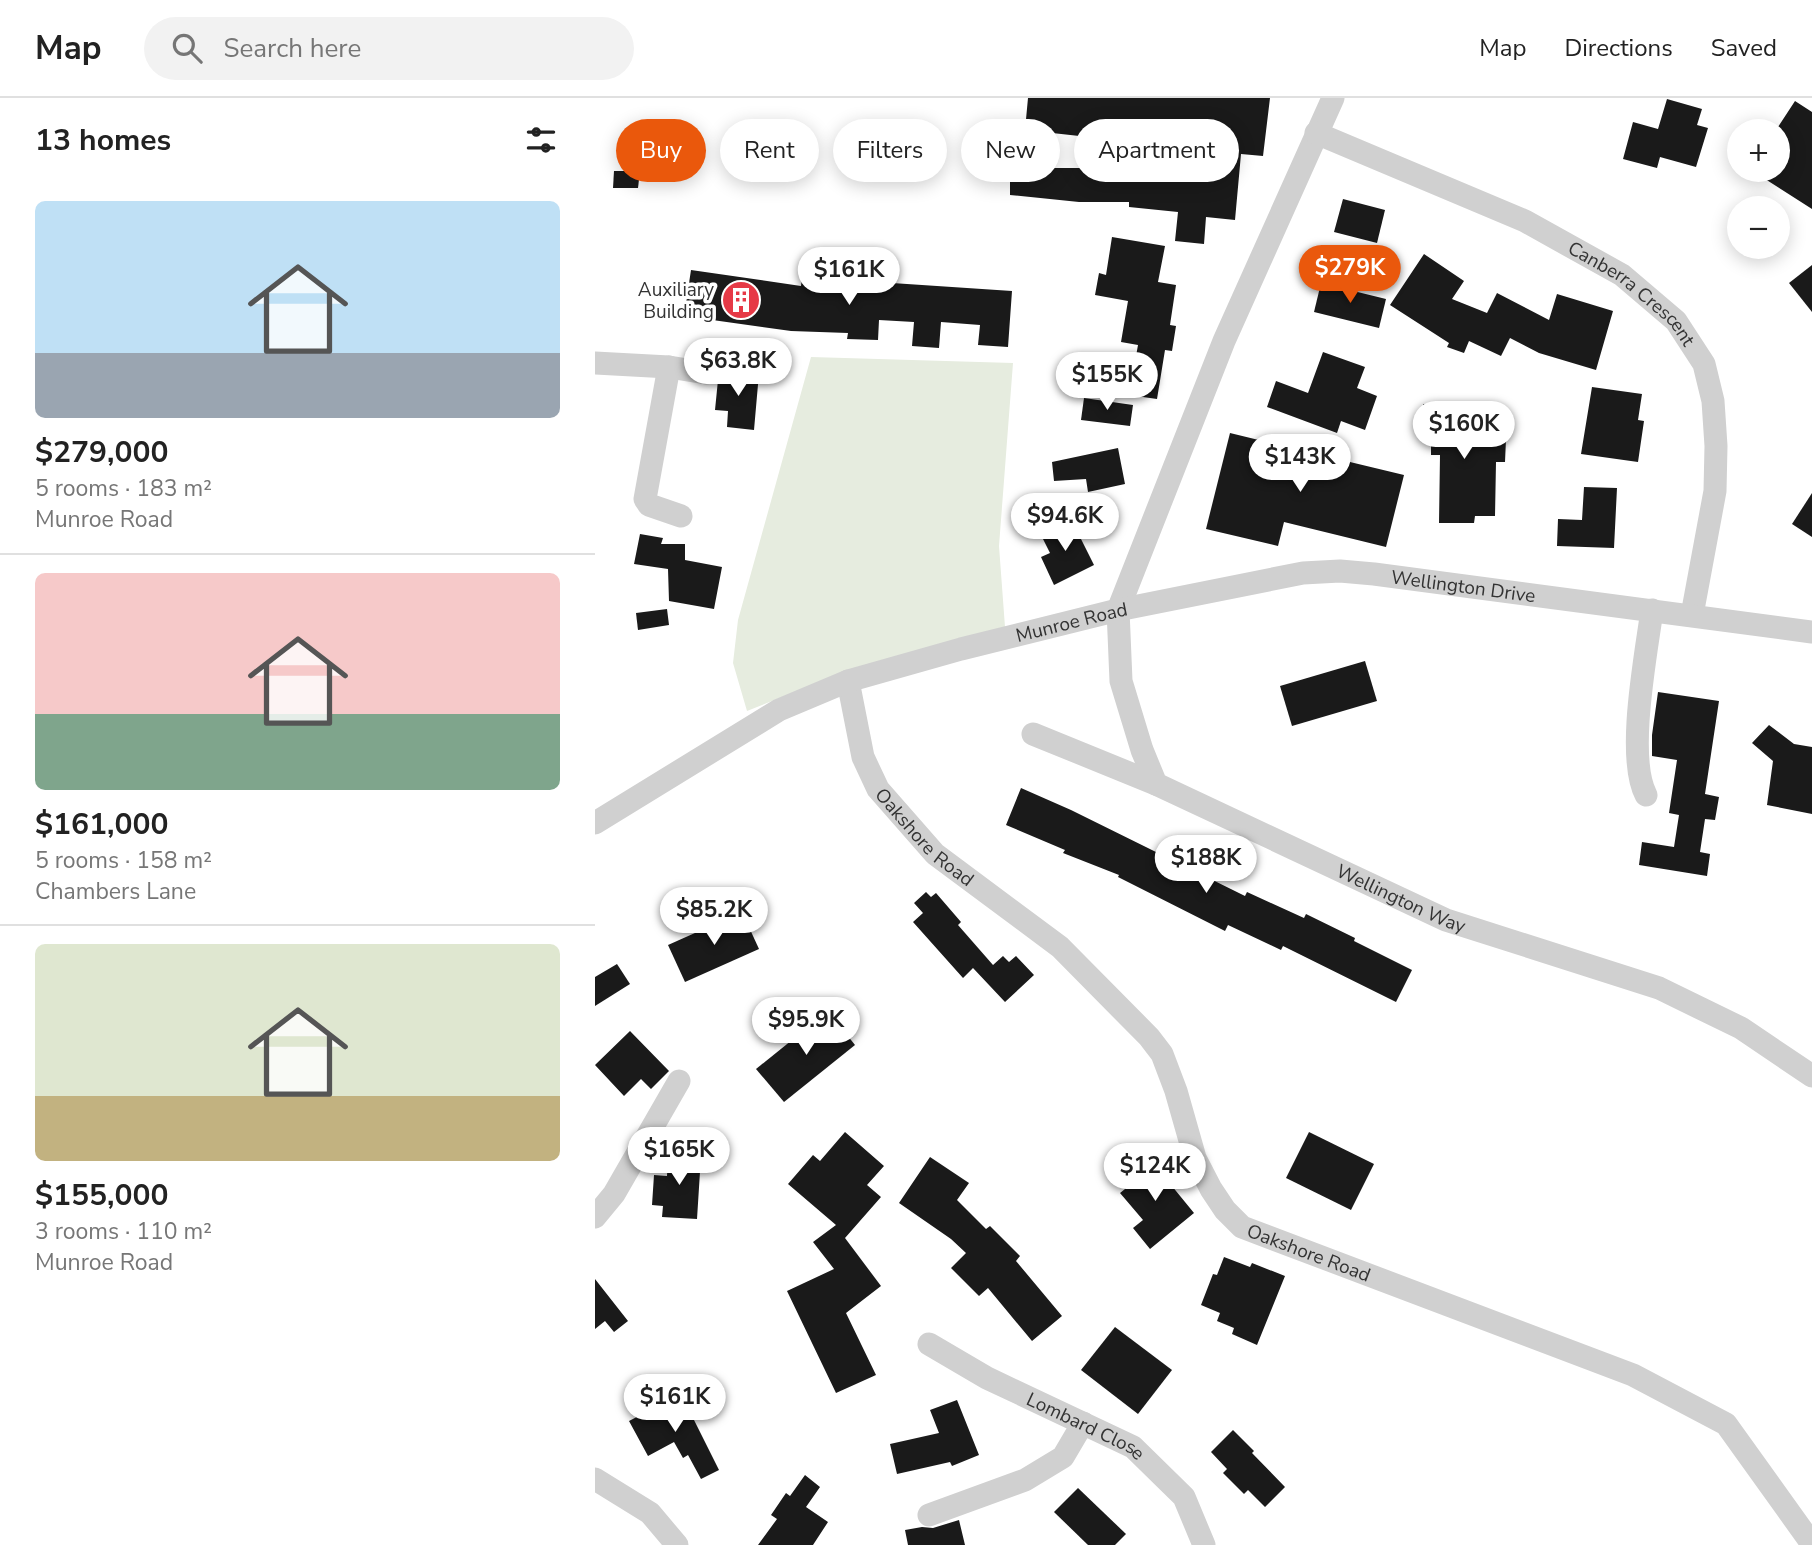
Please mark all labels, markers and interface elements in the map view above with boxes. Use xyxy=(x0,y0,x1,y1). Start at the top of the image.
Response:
search box xyxy=(144,17,634,80)
text: Map xyxy=(35,26,102,71)
icon: search xyxy=(168,29,206,67)
text: Search here xyxy=(224,31,361,66)
text: Map xyxy=(1479,32,1526,64)
text: Directions xyxy=(1564,32,1673,64)
text: Saved xyxy=(1711,32,1777,64)
chip: Buy xyxy=(616,119,706,182)
chip: Rent xyxy=(720,119,819,182)
chip: Filters xyxy=(833,119,947,182)
chip: New xyxy=(961,119,1060,182)
chip: Apartment xyxy=(1074,119,1239,182)
map controls xyxy=(1727,119,1790,259)
button: + xyxy=(1727,119,1790,182)
text: 13 homes xyxy=(35,120,171,161)
icon: filters xyxy=(522,121,560,159)
button: − xyxy=(1727,196,1790,259)
street label: Canberra Crescent xyxy=(1563,235,1701,352)
icon: home xyxy=(235,246,361,372)
pin: $279K xyxy=(1301,246,1399,305)
pin: $161K xyxy=(800,248,898,307)
text: $279K xyxy=(1315,252,1385,283)
text: $161K xyxy=(814,254,884,285)
place label: Auxiliary Building xyxy=(638,277,714,325)
building icon: Auxiliary Building xyxy=(720,279,762,321)
pin: $63.8K xyxy=(681,338,795,398)
text: $63.8K xyxy=(700,345,776,376)
pin: $155K xyxy=(1058,352,1156,412)
text: $155K xyxy=(1072,359,1142,390)
pin: $160K xyxy=(1415,402,1513,461)
text: $160K xyxy=(1429,408,1499,439)
text: $279,000 xyxy=(35,432,168,473)
pin: $143K xyxy=(1251,434,1349,494)
text: $143K xyxy=(1265,441,1335,472)
text: 5 rooms · 183 m² xyxy=(35,473,212,504)
pin: $94.6K xyxy=(1008,494,1122,553)
text: $94.6K xyxy=(1027,500,1103,531)
text: Munroe Road xyxy=(35,504,173,535)
street label: Wellington Drive xyxy=(1389,564,1537,609)
street label: Munroe Road xyxy=(1013,596,1130,649)
icon: home xyxy=(235,618,361,744)
street label: Oakshore Road xyxy=(869,783,979,893)
text: $161,000 xyxy=(35,804,168,845)
pin: $188K xyxy=(1157,836,1255,895)
text: $188K xyxy=(1171,842,1241,873)
text: 5 rooms · 158 m² xyxy=(35,845,212,876)
street label: Wellington Way xyxy=(1332,858,1469,940)
text: Chambers Lane xyxy=(35,876,196,907)
pin: $85.2K xyxy=(657,888,771,947)
text: $85.2K xyxy=(676,894,752,925)
icon: home xyxy=(235,989,361,1115)
pin: $95.9K xyxy=(749,998,863,1057)
text: $95.9K xyxy=(768,1004,844,1035)
pin: $165K xyxy=(630,1128,728,1187)
text: $165K xyxy=(644,1134,714,1165)
pin: $124K xyxy=(1106,1144,1204,1203)
text: $124K xyxy=(1120,1150,1190,1181)
text: $155,000 xyxy=(35,1175,168,1216)
text: 3 rooms · 110 m² xyxy=(35,1216,212,1247)
street label: Oakshore Road xyxy=(1243,1218,1374,1289)
text: Munroe Road xyxy=(35,1247,173,1278)
pin: $161K xyxy=(626,1374,724,1434)
text: $161K xyxy=(640,1381,710,1412)
street label: Lombard Close xyxy=(1022,1386,1151,1466)

